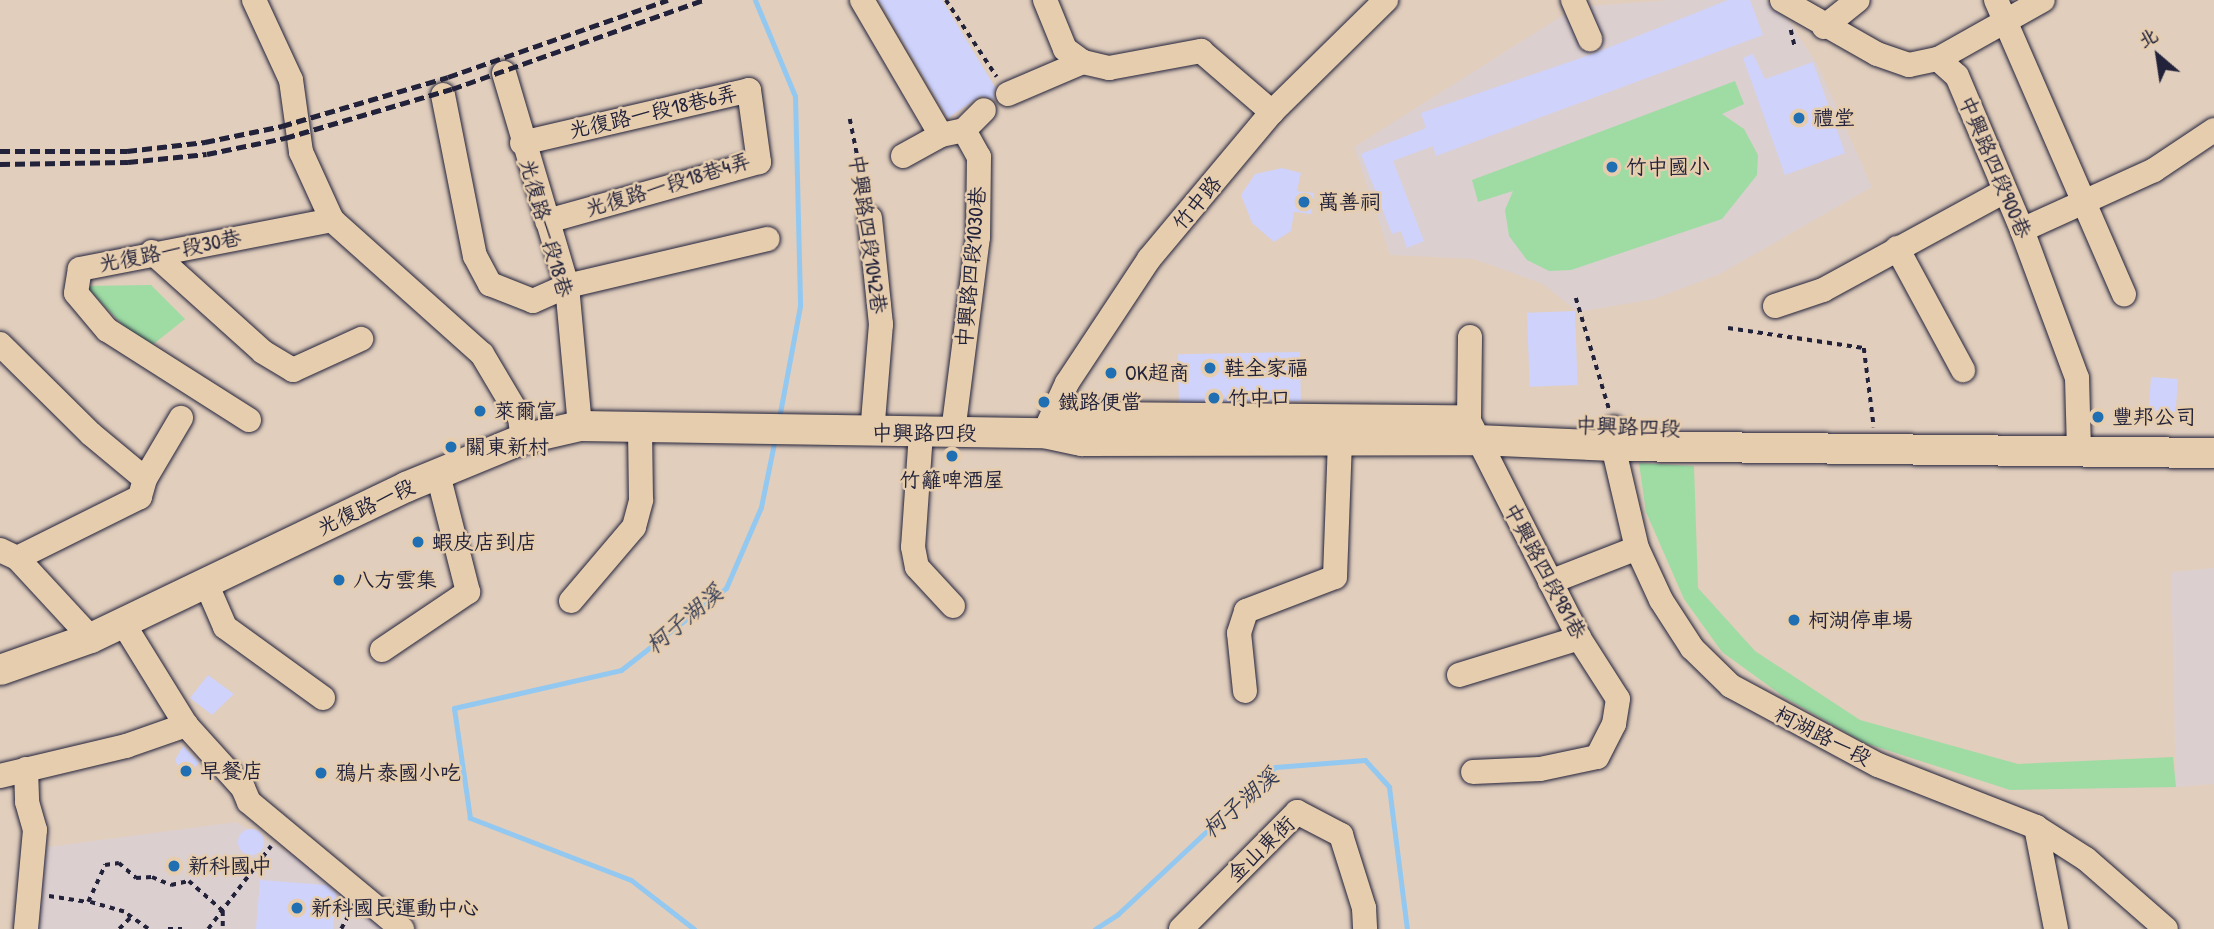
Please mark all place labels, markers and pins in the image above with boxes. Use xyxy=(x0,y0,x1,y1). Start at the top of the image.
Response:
place label: 禮堂 xyxy=(1813,105,1855,131)
marker: 禮堂 xyxy=(1791,110,1807,126)
place label: 竹中國小 xyxy=(1626,154,1710,180)
marker: 竹中國小 xyxy=(1604,159,1620,175)
place label: 萬善祠 xyxy=(1318,189,1381,215)
marker: 萬善祠 xyxy=(1296,194,1312,210)
place label: 鞋全家福 xyxy=(1224,355,1308,381)
place label: OK超商 xyxy=(1125,360,1190,386)
marker: 鞋全家福 xyxy=(1202,360,1218,376)
marker: OK超商 xyxy=(1103,365,1119,381)
place label: 竹中口 xyxy=(1228,385,1291,411)
place label: 鐵路便當 xyxy=(1058,389,1142,415)
marker: 竹中口 xyxy=(1206,390,1222,406)
marker: 鐵路便當 xyxy=(1036,394,1052,410)
place label: 萊爾富 xyxy=(494,398,557,424)
marker: 萊爾富 xyxy=(472,403,488,419)
place label: 豐邦公司 xyxy=(2112,404,2196,430)
marker: 豐邦公司 xyxy=(2090,409,2106,425)
place label: 關東新村 xyxy=(465,434,549,460)
marker: 關東新村 xyxy=(443,439,459,455)
marker: 竹籬啤酒屋 xyxy=(944,448,960,464)
place label: 竹籬啤酒屋 xyxy=(900,467,1004,493)
place label: 蝦皮店到店 xyxy=(432,529,537,555)
marker: 蝦皮店到店 xyxy=(410,534,426,550)
place label: 八方雲集 xyxy=(353,567,437,593)
marker: 八方雲集 xyxy=(331,572,347,588)
place label: 柯湖停車場 xyxy=(1808,607,1913,633)
marker: 柯湖停車場 xyxy=(1786,612,1802,628)
place label: 早餐店 xyxy=(200,758,263,784)
place label: 鴉片泰國小吃 xyxy=(335,760,461,786)
marker: 早餐店 xyxy=(178,763,194,779)
marker: 鴉片泰國小吃 xyxy=(313,765,329,781)
place label: 新科國中 xyxy=(188,853,272,879)
marker: 新科國中 xyxy=(166,858,182,874)
place label: 新科國民運動中心 xyxy=(311,895,479,921)
marker: 新科國民運動中心 xyxy=(289,900,305,916)

